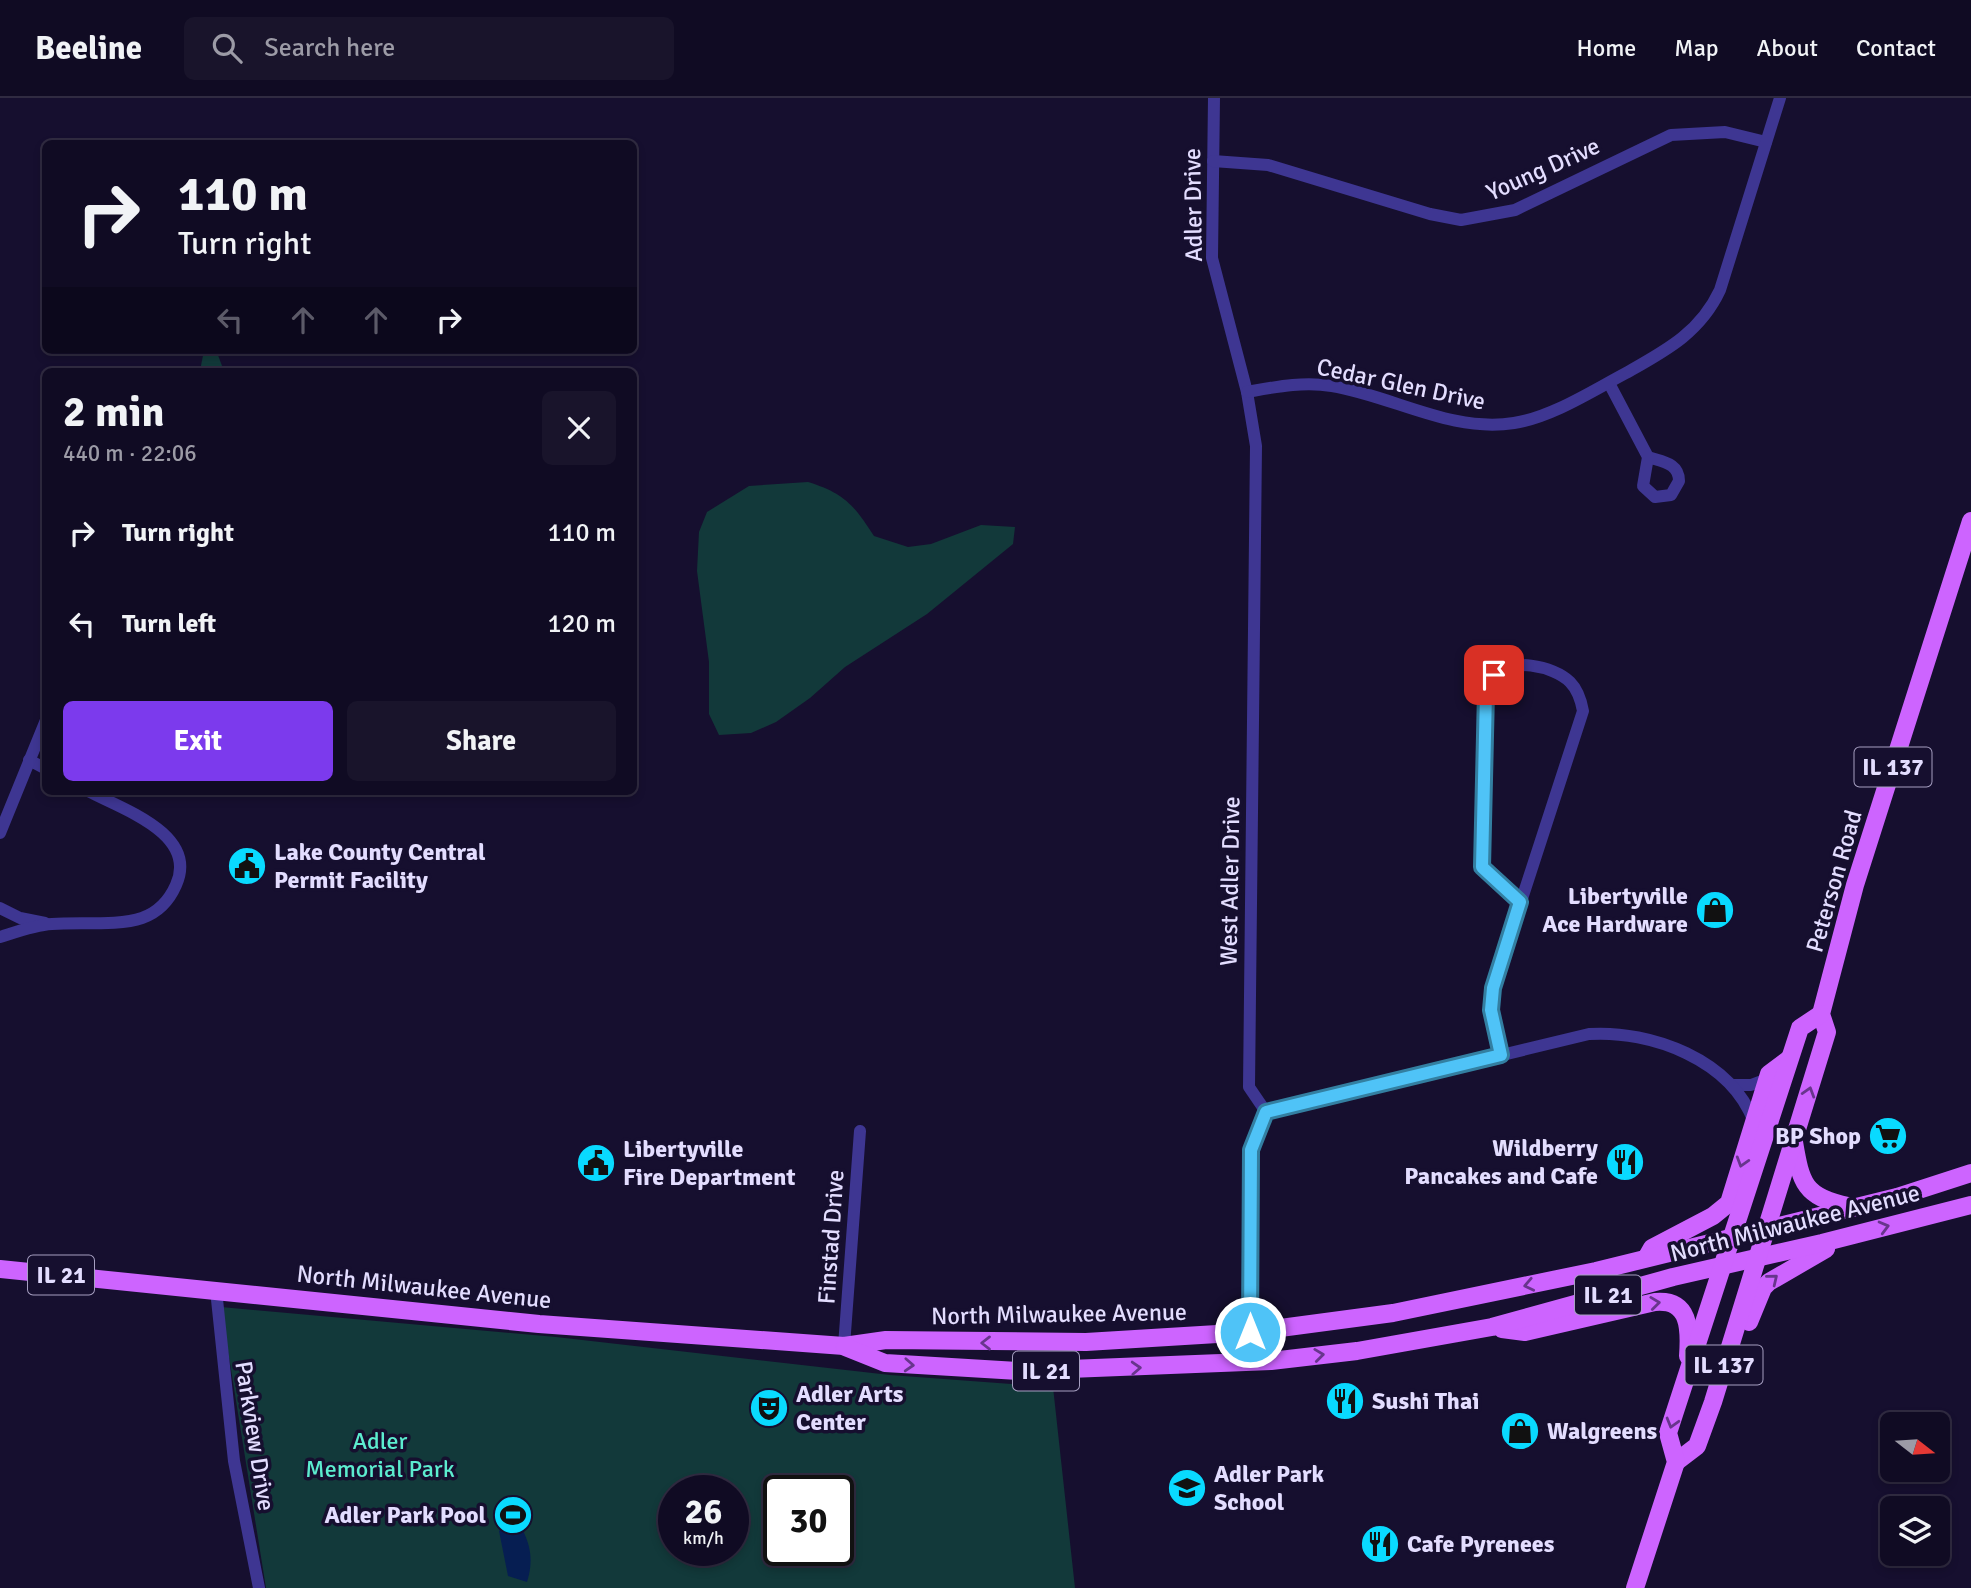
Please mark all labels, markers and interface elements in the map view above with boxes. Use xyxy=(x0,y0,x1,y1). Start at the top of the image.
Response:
search box xyxy=(184,17,674,80)
text: Beeline xyxy=(35,28,142,69)
icon: search xyxy=(208,29,246,67)
text: Search here xyxy=(264,32,395,64)
text: Home xyxy=(1576,33,1636,63)
text: Map xyxy=(1674,33,1719,63)
text: About xyxy=(1757,33,1818,63)
text: Contact xyxy=(1856,33,1936,63)
street label: Young Drive xyxy=(1482,131,1604,207)
street label: Adler Drive xyxy=(1177,148,1209,262)
text: 110 m xyxy=(178,164,308,224)
icon: right xyxy=(63,168,154,259)
text: Turn right xyxy=(178,224,311,263)
icon: left xyxy=(211,301,249,339)
icon: ahead xyxy=(284,301,322,339)
icon: ahead xyxy=(357,301,395,339)
icon: right xyxy=(430,301,468,339)
street label: Cedar Glen Drive xyxy=(1314,351,1488,417)
text: 2 min xyxy=(63,387,164,438)
button: close xyxy=(542,391,616,465)
text: 440 m · 22:06 xyxy=(63,439,197,468)
icon: right xyxy=(63,514,101,552)
text: Turn right xyxy=(122,517,234,549)
text: 110 m xyxy=(547,517,616,549)
icon: left xyxy=(63,605,101,643)
text: Turn left xyxy=(122,608,216,640)
text: 120 m xyxy=(547,608,616,640)
pin xyxy=(1464,645,1524,705)
icon: arrive xyxy=(1475,656,1513,694)
button: Exit xyxy=(63,701,333,781)
button: Share xyxy=(347,701,616,781)
road number: IL 137 xyxy=(1854,748,1932,786)
street label: West Adler Drive xyxy=(1214,796,1246,966)
street label: Peterson Road xyxy=(1799,806,1869,956)
place label: Lake County Central Permit Facility xyxy=(274,837,486,895)
public building icon: Lake County Central Permit Facility xyxy=(226,845,268,887)
place label: Libertyville Ace Hardware xyxy=(1542,881,1688,939)
shop icon: Libertyville Ace Hardware xyxy=(1694,889,1736,931)
one-way arrow xyxy=(1800,1086,1815,1098)
supermarket icon: BP Shop xyxy=(1867,1115,1909,1157)
place label: BP Shop xyxy=(1775,1121,1861,1151)
place label: Wildberry Pancakes and Cafe xyxy=(1404,1133,1598,1191)
place label: Libertyville Fire Department xyxy=(623,1134,795,1192)
restaurant icon: Wildberry Pancakes and Cafe xyxy=(1604,1141,1646,1183)
public building icon: Libertyville Fire Department xyxy=(575,1142,617,1184)
one-way arrow xyxy=(1735,1155,1750,1167)
street label: Finstad Drive xyxy=(811,1169,851,1305)
street label: North Milwaukee Avenue xyxy=(1667,1177,1923,1269)
one-way arrow xyxy=(1878,1221,1890,1235)
road number: IL 21 xyxy=(28,1256,94,1294)
street label: North Milwaukee Avenue xyxy=(295,1259,553,1315)
one-way arrow xyxy=(1765,1275,1778,1288)
road number: IL 21 xyxy=(1575,1276,1641,1314)
one-way arrow xyxy=(1523,1277,1535,1292)
position arrow xyxy=(1213,1295,1287,1369)
one-way arrow xyxy=(1649,1296,1660,1311)
street label: North Milwaukee Avenue xyxy=(931,1297,1187,1331)
one-way arrow xyxy=(981,1335,992,1350)
road number: IL 137 xyxy=(1686,1346,1762,1384)
one-way arrow xyxy=(1313,1348,1325,1363)
road number: IL 21 xyxy=(1013,1352,1079,1390)
one-way arrow xyxy=(903,1357,914,1372)
street label: Parkview Drive xyxy=(228,1359,282,1513)
one-way arrow xyxy=(1131,1361,1142,1376)
place label: Adler Arts Center xyxy=(796,1379,904,1437)
restaurant icon: Sushi Thai xyxy=(1324,1380,1366,1422)
place label: Sushi Thai xyxy=(1372,1386,1479,1416)
theatre icon: Adler Arts Center xyxy=(748,1387,790,1429)
shop icon: Walgreens xyxy=(1499,1410,1541,1452)
north arrow xyxy=(1880,1412,1950,1482)
map controls xyxy=(1880,1412,1950,1566)
place label: Walgreens xyxy=(1547,1416,1658,1446)
one-way arrow xyxy=(1666,1417,1681,1429)
park label: Adler Memorial Park xyxy=(305,1426,455,1484)
place label: Adler Park School xyxy=(1214,1459,1324,1517)
school or university icon: Adler Park School xyxy=(1166,1467,1208,1509)
speed limit sign: 30 xyxy=(763,1475,854,1566)
text: 26 xyxy=(685,1490,722,1533)
sports icon: Adler Park Pool xyxy=(492,1494,534,1536)
button: layers xyxy=(1880,1496,1950,1566)
place label: Adler Park Pool xyxy=(325,1500,486,1530)
restaurant icon: Cafe Pyrenees xyxy=(1359,1523,1401,1565)
text: km/h xyxy=(683,1527,724,1549)
place label: Cafe Pyrenees xyxy=(1407,1529,1555,1559)

